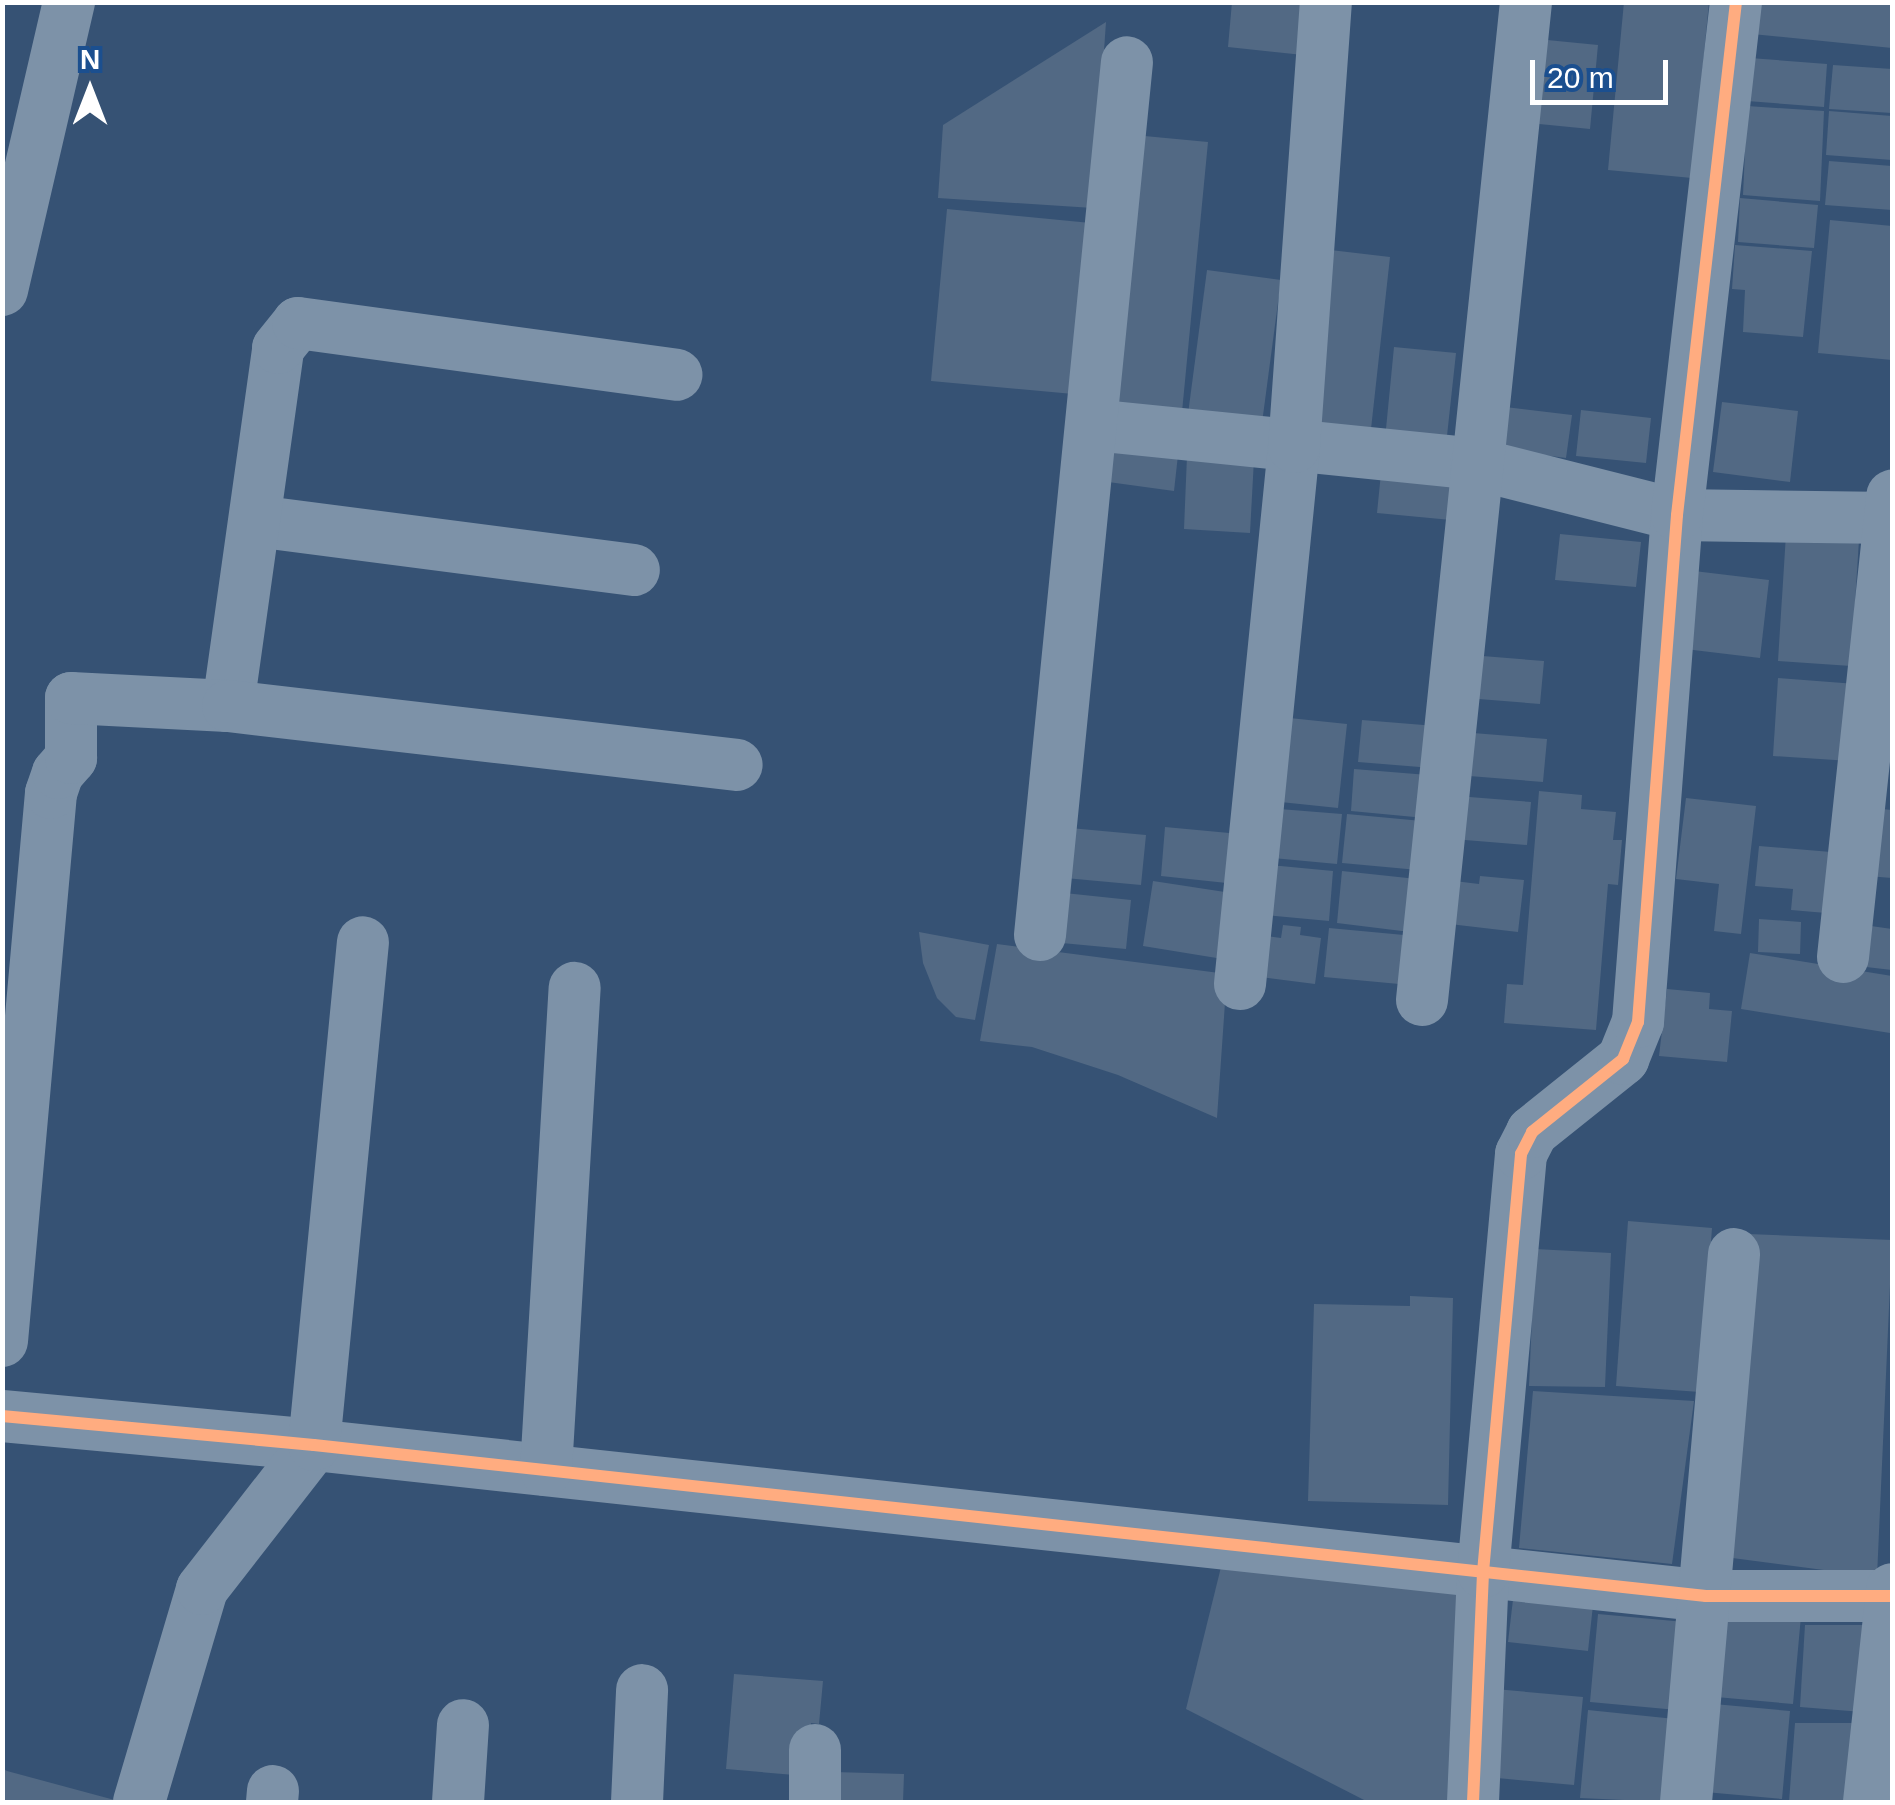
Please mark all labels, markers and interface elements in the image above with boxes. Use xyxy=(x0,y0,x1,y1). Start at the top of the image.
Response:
north arrow xyxy=(40,40,140,140)
scale bar xyxy=(1535,40,1672,102)
text: N xyxy=(80,44,100,75)
text: 20 m xyxy=(1547,61,1614,94)

